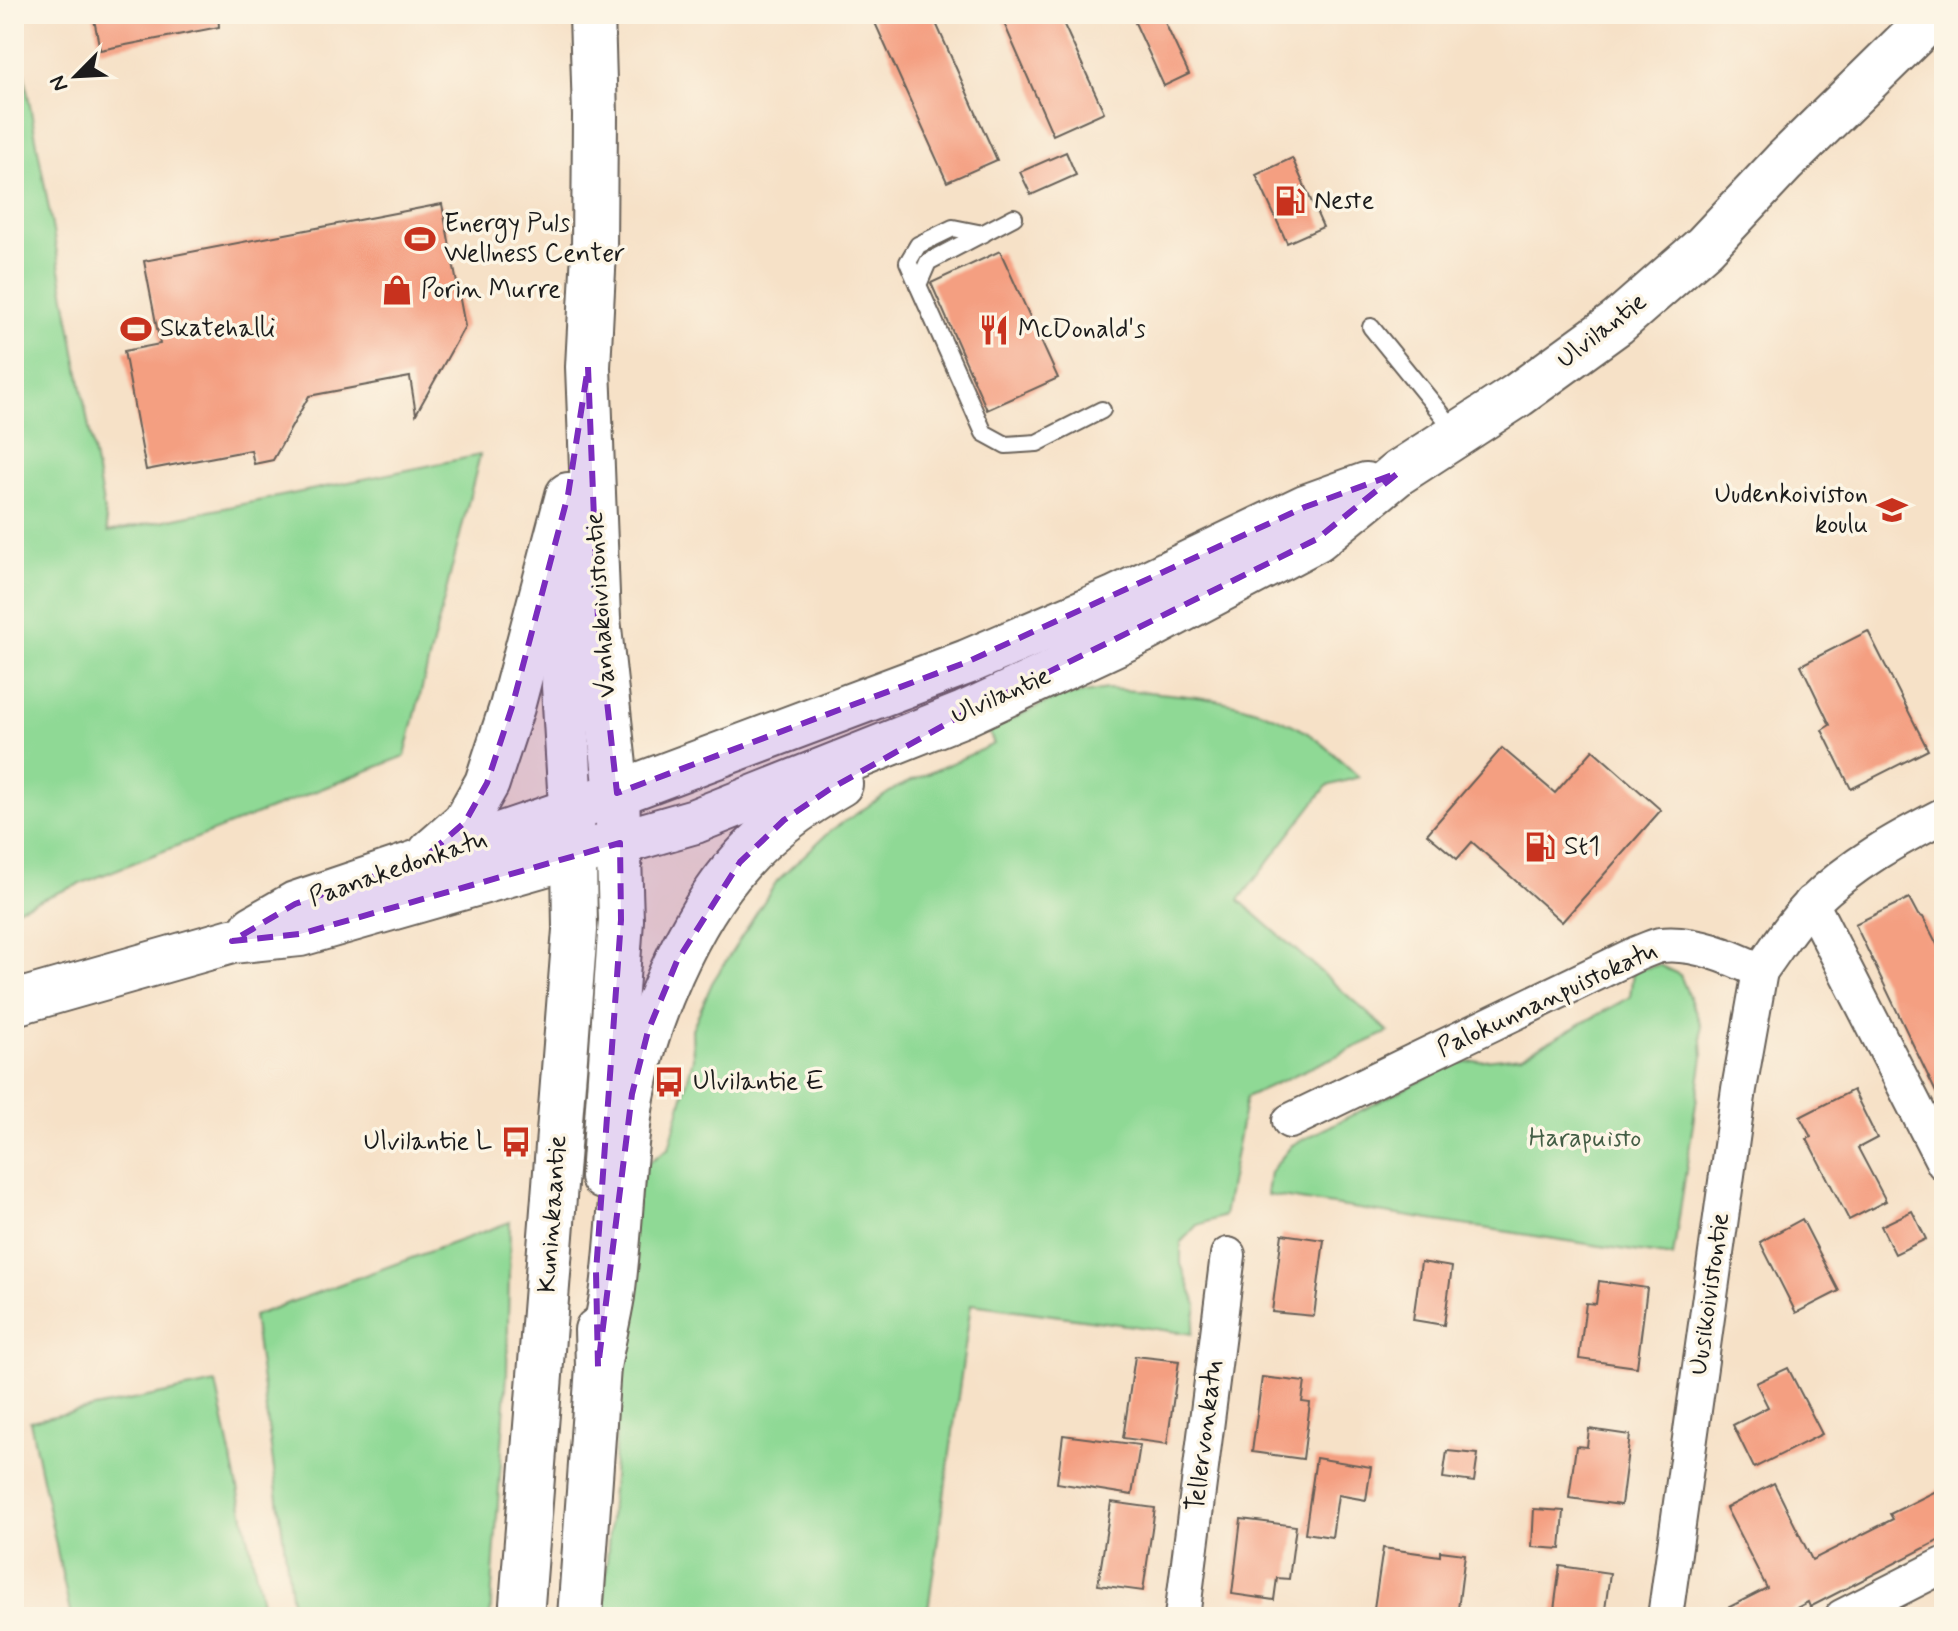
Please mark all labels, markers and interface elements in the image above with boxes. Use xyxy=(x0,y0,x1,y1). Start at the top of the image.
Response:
north arrow xyxy=(36,36,116,116)
text: N xyxy=(44,71,75,96)
fuel station icon: Neste xyxy=(1273,184,1307,218)
place label: Neste xyxy=(1314,184,1374,218)
place label: Energy Puls Wellness Center xyxy=(444,207,625,271)
sports icon: Energy Puls Wellness Center xyxy=(403,222,437,256)
shop icon: Porin Murre xyxy=(380,273,414,307)
place label: Porin Murre xyxy=(421,273,561,307)
street label: Ulvilantie xyxy=(1550,285,1654,377)
sports icon: Skatehalli xyxy=(119,312,153,346)
place label: Skatehalli xyxy=(160,312,275,346)
restaurant icon: McDonald's xyxy=(977,313,1011,347)
place label: McDonald's xyxy=(1018,313,1146,347)
place label: Uudenkoiviston koulu xyxy=(1714,478,1868,542)
school or university icon: Uudenkoiviston koulu xyxy=(1875,493,1909,527)
street label: Vanhakoivistontie xyxy=(578,511,624,699)
street label: Ulvilantie xyxy=(946,659,1056,733)
street label: Paanakedonkatu xyxy=(305,823,491,915)
fuel station icon: St1 xyxy=(1523,830,1557,864)
place label: St1 xyxy=(1564,830,1600,864)
street label: Palokunnanpuistokatu xyxy=(1432,934,1662,1066)
bus stop icon: Ulvilantie E xyxy=(652,1065,686,1099)
place label: Ulvilantie E xyxy=(693,1065,824,1099)
park label: Harapuisto xyxy=(1529,1122,1641,1156)
place label: Ulvilantie L xyxy=(364,1125,492,1159)
bus stop icon: Ulvilantie L xyxy=(499,1125,533,1159)
street label: Kuninkaantie xyxy=(531,1134,575,1294)
street label: Uusikoivistontie xyxy=(1682,1210,1738,1377)
street label: Tellervonkatu xyxy=(1179,1358,1231,1514)

